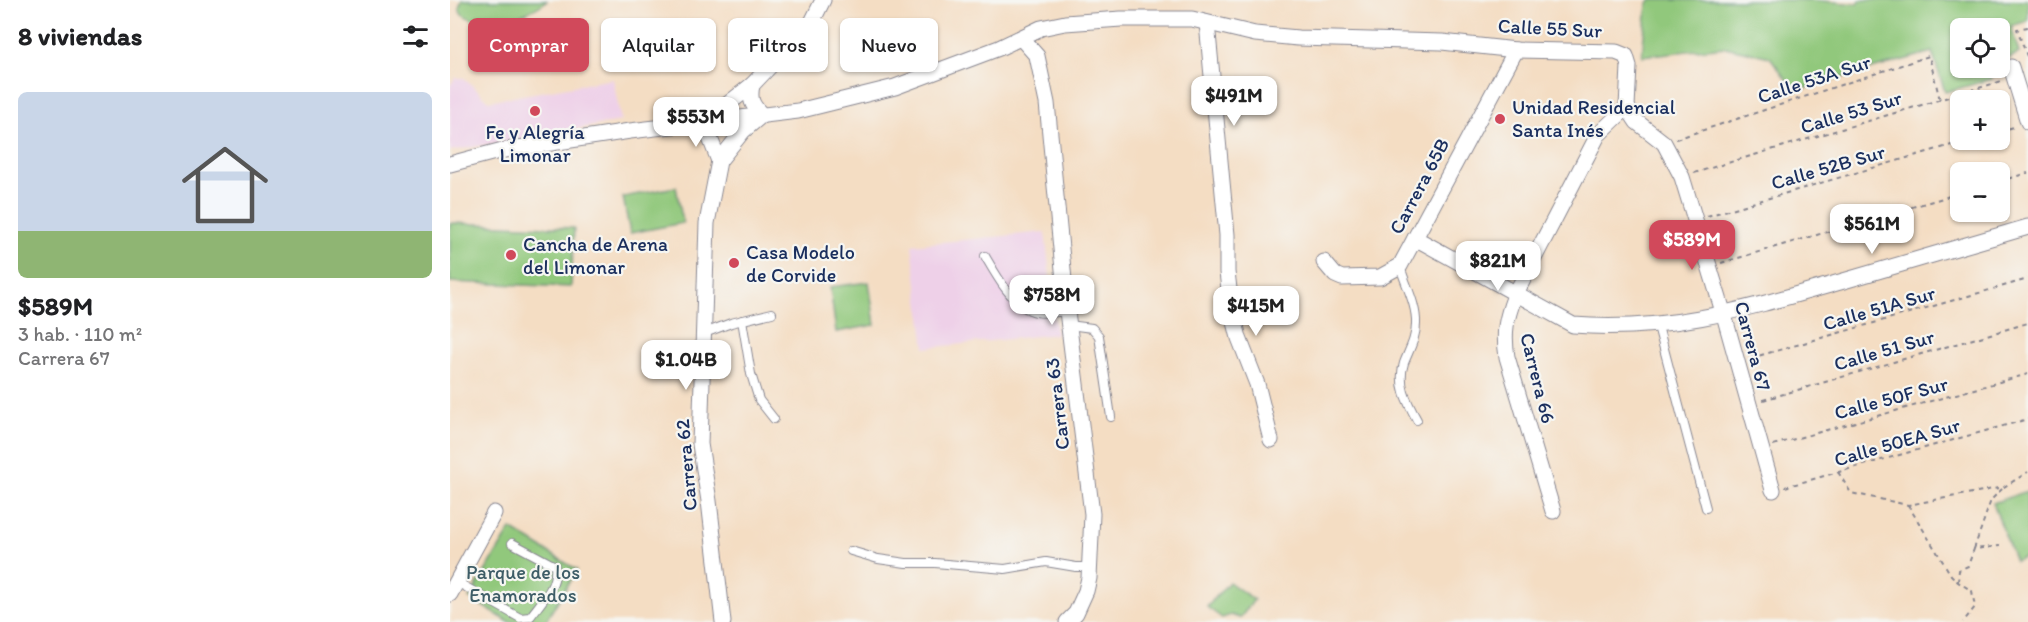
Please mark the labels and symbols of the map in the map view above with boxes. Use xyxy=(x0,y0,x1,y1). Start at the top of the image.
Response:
street label: Calle 55 Sur xyxy=(1497,13,1603,43)
street label: Calle 53A Sur xyxy=(1754,49,1874,109)
pin: $491M xyxy=(1192,76,1276,127)
street label: Calle 53 Sur xyxy=(1797,85,1905,139)
place label: Unidad Residencial Santa Inés xyxy=(1512,95,1676,142)
pin: $553M xyxy=(654,97,738,148)
marker: Fe y Alegría Limonar xyxy=(528,104,542,118)
marker: Unidad Residencial Santa Inés xyxy=(1493,112,1507,126)
place label: Fe y Alegría Limonar xyxy=(485,120,585,167)
street label: Carrera 65B xyxy=(1384,134,1454,238)
street label: Calle 52B Sur xyxy=(1768,139,1888,195)
pin: $561M xyxy=(1830,204,1914,255)
pin: $589M xyxy=(1650,220,1734,271)
place label: Cancha de Arena del Limonar xyxy=(523,232,668,279)
place label: Casa Modelo de Corvide xyxy=(746,240,855,287)
pin: $821M xyxy=(1456,241,1540,292)
marker: Cancha de Arena del Limonar xyxy=(504,248,518,262)
marker: Casa Modelo de Corvide xyxy=(727,256,741,270)
pin: $758M xyxy=(1010,275,1094,326)
street label: Calle 51A Sur xyxy=(1820,280,1938,336)
pin: $415M xyxy=(1214,286,1298,337)
street label: Carrera 67 xyxy=(1730,299,1776,393)
street label: Calle 51 Sur xyxy=(1831,324,1937,376)
street label: Carrera 66 xyxy=(1515,330,1561,426)
pin: $1.04B xyxy=(637,340,735,391)
street label: Carrera 63 xyxy=(1039,357,1075,451)
street label: Calle 50F Sur xyxy=(1832,371,1950,425)
street label: Calle 50EA Sur xyxy=(1831,413,1963,471)
street label: Carrera 62 xyxy=(670,418,702,512)
park label: Parque de los Enamorados xyxy=(466,560,580,607)

